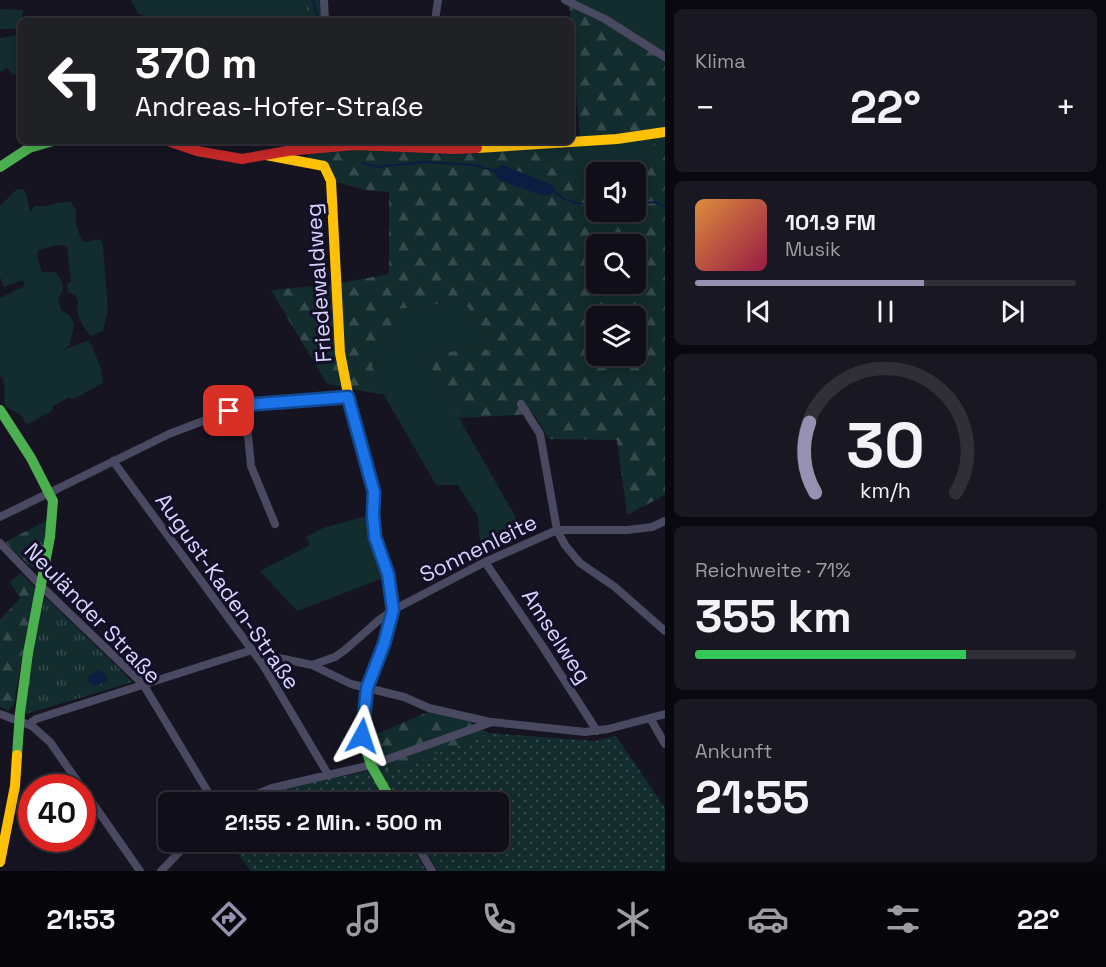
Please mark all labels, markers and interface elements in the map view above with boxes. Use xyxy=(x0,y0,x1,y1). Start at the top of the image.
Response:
text: 370 m xyxy=(135,37,257,90)
icon: left xyxy=(36,42,114,120)
text: Klima xyxy=(695,48,746,74)
text: 22° xyxy=(850,79,921,136)
text: − xyxy=(695,87,715,129)
text: + xyxy=(1056,87,1076,129)
text: Andreas-Hofer-Straße xyxy=(135,89,424,124)
map controls xyxy=(586,162,646,366)
button: sound xyxy=(586,162,646,222)
street label: Friedewaldweg xyxy=(298,202,338,364)
text: 101.9 FM xyxy=(785,208,876,236)
button: search xyxy=(586,234,646,294)
text: Musik xyxy=(785,236,841,262)
icon: previous xyxy=(742,295,775,328)
icon: pause xyxy=(869,295,902,328)
icon: next xyxy=(996,295,1029,328)
button: layers xyxy=(586,306,646,366)
pin xyxy=(203,385,254,436)
icon: arrive xyxy=(212,394,245,427)
text: 30 xyxy=(846,406,925,485)
text: km/h xyxy=(860,477,911,504)
street label: August-Kaden-Straße xyxy=(150,487,306,695)
street label: Sonnenleite xyxy=(415,508,541,588)
street label: Neuländer Straße xyxy=(19,537,167,689)
text: Reichweite · 71% xyxy=(695,557,851,583)
street label: Amselweg xyxy=(516,583,598,689)
text: 355 km xyxy=(695,588,852,645)
position arrow xyxy=(330,704,394,768)
text: Ankunft xyxy=(695,738,773,764)
text: 21:55 xyxy=(695,769,809,826)
speed limit sign: 40 xyxy=(18,774,96,852)
text: 21:55 · 2 Min. · 500 m xyxy=(225,808,442,836)
icon: directions xyxy=(208,898,250,940)
icon: music xyxy=(343,898,385,940)
icon: phone xyxy=(478,898,520,940)
icon: climate xyxy=(612,898,654,940)
icon: car xyxy=(747,898,789,940)
icon: filters xyxy=(882,898,924,940)
text: 21:53 xyxy=(46,902,115,937)
text: 22° xyxy=(1017,902,1060,937)

